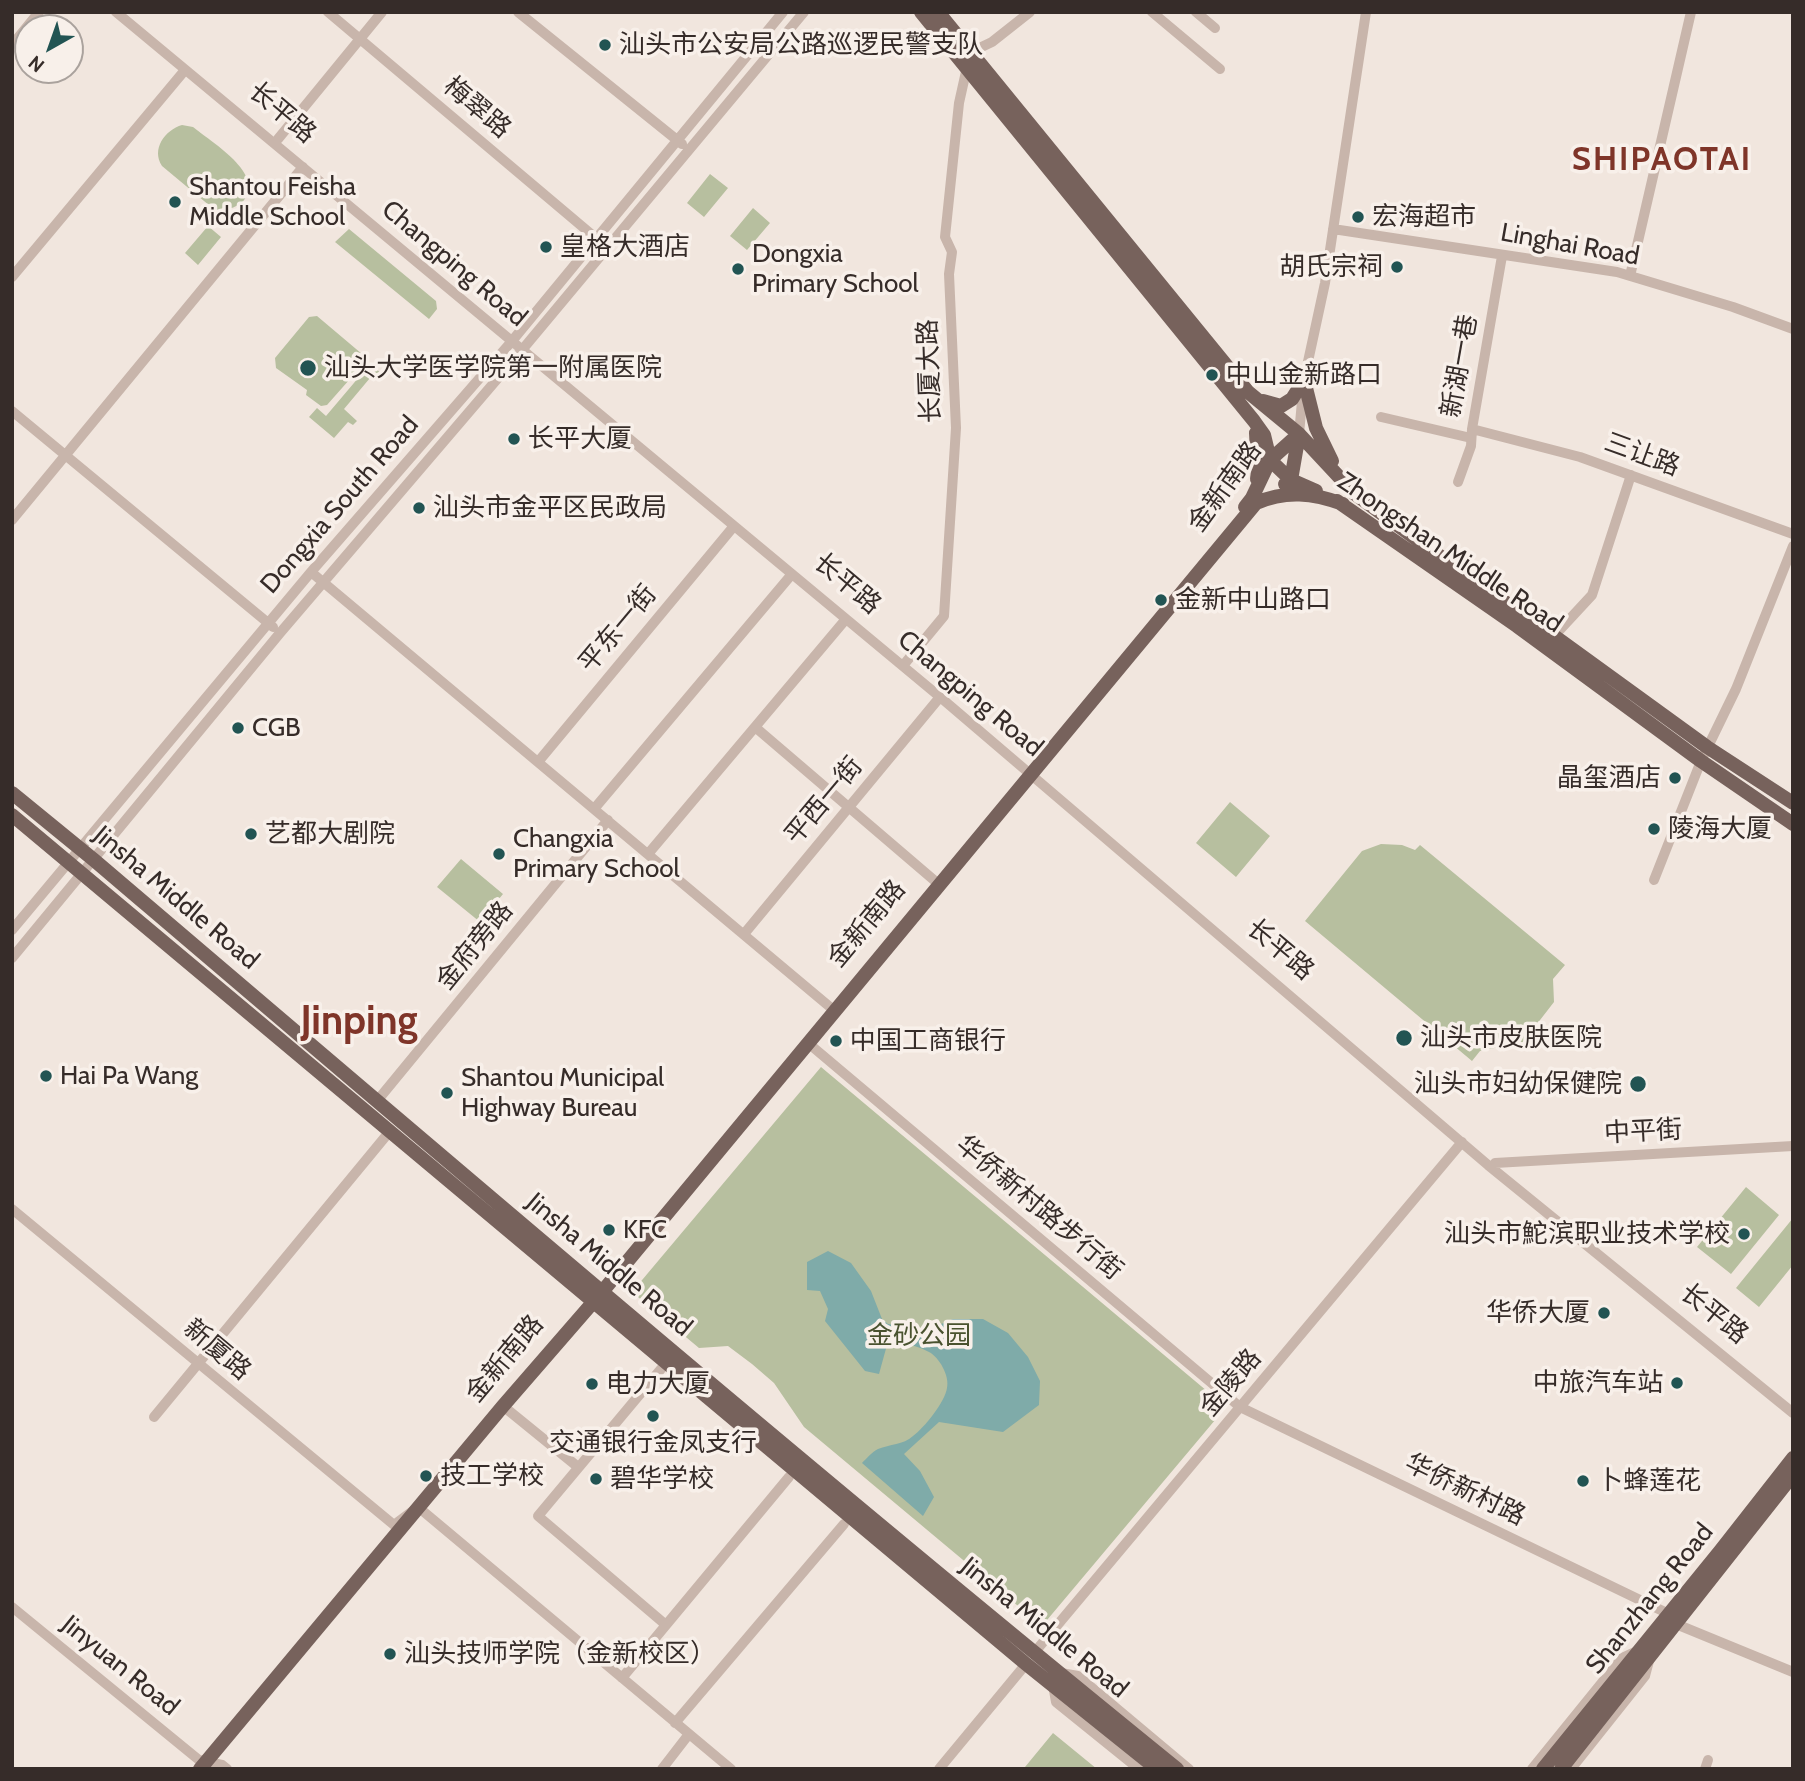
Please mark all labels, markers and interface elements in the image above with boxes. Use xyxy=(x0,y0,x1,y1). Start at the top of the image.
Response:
north arrow xyxy=(14,14,84,84)
place label: 汕头市公安局公路巡逻民警支队 xyxy=(619,29,983,61)
marker: 汕头市公安局公路巡逻民警支队 xyxy=(597,37,613,53)
text: N xyxy=(24,51,49,77)
street label: 梅翠路 xyxy=(437,71,517,145)
street label: 长平路 xyxy=(242,76,322,150)
district label: SHIPAOTAI xyxy=(1573,140,1751,180)
place label: Shantou Feisha Middle School xyxy=(189,171,356,232)
marker: Shantou Feisha Middle School xyxy=(167,194,183,210)
street label: Changping Road xyxy=(375,194,533,334)
place label: 宏海超市 xyxy=(1372,201,1476,233)
marker: 宏海超市 xyxy=(1350,209,1366,225)
street label: Linghai Road xyxy=(1498,217,1642,273)
place label: 皇格大酒店 xyxy=(560,231,690,263)
place label: Dongxia Primary School xyxy=(752,238,919,300)
marker: 皇格大酒店 xyxy=(538,239,554,255)
place label: 胡氏宗祠 xyxy=(1279,251,1383,283)
marker: 胡氏宗祠 xyxy=(1389,259,1405,275)
marker: Dongxia Primary School xyxy=(730,261,746,277)
street label: 新湖一巷 xyxy=(1436,312,1484,420)
street label: 长厦大路 xyxy=(913,318,947,424)
place label: 汕头大学医学院第一附属医院 xyxy=(324,352,662,384)
marker: 汕头大学医学院第一附属医院 xyxy=(298,358,318,378)
place label: 中山金新路口 xyxy=(1226,359,1382,391)
marker: 中山金新路口 xyxy=(1204,367,1220,383)
street label: Dongxia South Road xyxy=(254,410,426,600)
place label: 长平大厦 xyxy=(528,423,632,455)
street label: 三让路 xyxy=(1600,427,1684,483)
marker: 长平大厦 xyxy=(506,431,522,447)
street label: 金新南路 xyxy=(1182,436,1268,538)
street label: Zhongshan Middle Road xyxy=(1332,466,1568,640)
place label: 汕头市金平区民政局 xyxy=(433,492,667,524)
marker: 汕头市金平区民政局 xyxy=(411,500,427,516)
street label: 长平路 xyxy=(807,547,887,621)
street label: 平东一街 xyxy=(573,579,663,679)
place label: 金新中山路口 xyxy=(1175,584,1331,616)
marker: 金新中山路口 xyxy=(1153,592,1169,608)
street label: Changping Road xyxy=(891,624,1049,764)
place label: CGB xyxy=(252,712,301,744)
marker: CGB xyxy=(230,720,246,736)
street label: 平西一街 xyxy=(779,751,869,851)
place label: 晶玺酒店 xyxy=(1557,762,1661,794)
marker: 晶玺酒店 xyxy=(1667,770,1683,786)
place label: 陵海大厦 xyxy=(1668,813,1772,845)
place label: 艺都大剧院 xyxy=(265,818,395,850)
street label: Jinsha Middle Road xyxy=(87,820,265,976)
marker: 陵海大厦 xyxy=(1646,821,1662,837)
place label: Changxia Primary School xyxy=(513,823,680,884)
marker: 艺都大剧院 xyxy=(243,826,259,842)
marker: Changxia Primary School xyxy=(491,846,507,862)
street label: 金新南路 xyxy=(822,874,912,974)
street label: 金府旁路 xyxy=(430,896,520,996)
street label: 长平路 xyxy=(1240,913,1320,987)
district label: Jinping xyxy=(300,998,418,1046)
place label: 汕头市皮肤医院 xyxy=(1420,1022,1602,1054)
place label: 中国工商银行 xyxy=(850,1025,1006,1057)
marker: 汕头市皮肤医院 xyxy=(1394,1028,1414,1048)
marker: 中国工商银行 xyxy=(828,1033,844,1049)
place label: Hai Pa Wang xyxy=(60,1060,198,1092)
place label: Shantou Municipal Highway Bureau xyxy=(461,1062,664,1124)
marker: Hai Pa Wang xyxy=(38,1068,54,1084)
place label: 汕头市妇幼保健院 xyxy=(1414,1068,1622,1100)
marker: 汕头市妇幼保健院 xyxy=(1628,1074,1648,1094)
marker: Shantou Municipal Highway Bureau xyxy=(439,1085,455,1101)
street label: 中平街 xyxy=(1603,1114,1683,1150)
street label: 华侨新村路步行街 xyxy=(949,1129,1129,1287)
street label: Jinsha Middle Road xyxy=(520,1187,698,1343)
place label: KFC xyxy=(623,1214,667,1246)
place label: 汕头市鮀滨职业技术学校 xyxy=(1444,1218,1730,1250)
marker: KFC xyxy=(601,1222,617,1238)
marker: 汕头市鮀滨职业技术学校 xyxy=(1736,1226,1752,1242)
street label: 长平路 xyxy=(1674,1277,1754,1351)
place label: 华侨大厦 xyxy=(1486,1297,1590,1329)
marker: 华侨大厦 xyxy=(1596,1305,1612,1321)
street label: 金新南路 xyxy=(460,1309,550,1409)
street label: 新厦路 xyxy=(177,1313,257,1387)
park label: 金砂公园 xyxy=(867,1320,971,1352)
street label: 金陵路 xyxy=(1194,1343,1268,1423)
place label: 中旅汽车站 xyxy=(1533,1367,1663,1399)
place label: 电力大厦 xyxy=(606,1368,710,1400)
marker: 中旅汽车站 xyxy=(1669,1375,1685,1391)
marker: 电力大厦 xyxy=(584,1376,600,1392)
marker: 交通银行金凤支行 xyxy=(645,1408,661,1424)
place label: 交通银行金凤支行 xyxy=(549,1427,757,1459)
street label: 华侨新村路 xyxy=(1400,1447,1530,1533)
place label: 技工学校 xyxy=(440,1460,544,1492)
place label: 碧华学校 xyxy=(610,1463,714,1495)
place label: 卜蜂莲花 xyxy=(1597,1465,1701,1497)
marker: 技工学校 xyxy=(418,1468,434,1484)
marker: 碧华学校 xyxy=(588,1471,604,1487)
marker: 卜蜂莲花 xyxy=(1575,1473,1591,1489)
street label: Shanzhang Road xyxy=(1580,1517,1720,1681)
street label: Jinsha Middle Road xyxy=(954,1551,1134,1705)
street label: Jinyuan Road xyxy=(55,1609,185,1723)
place label: 汕头技师学院（金新校区） xyxy=(404,1638,716,1670)
marker: 汕头技师学院（金新校区） xyxy=(382,1646,398,1662)

